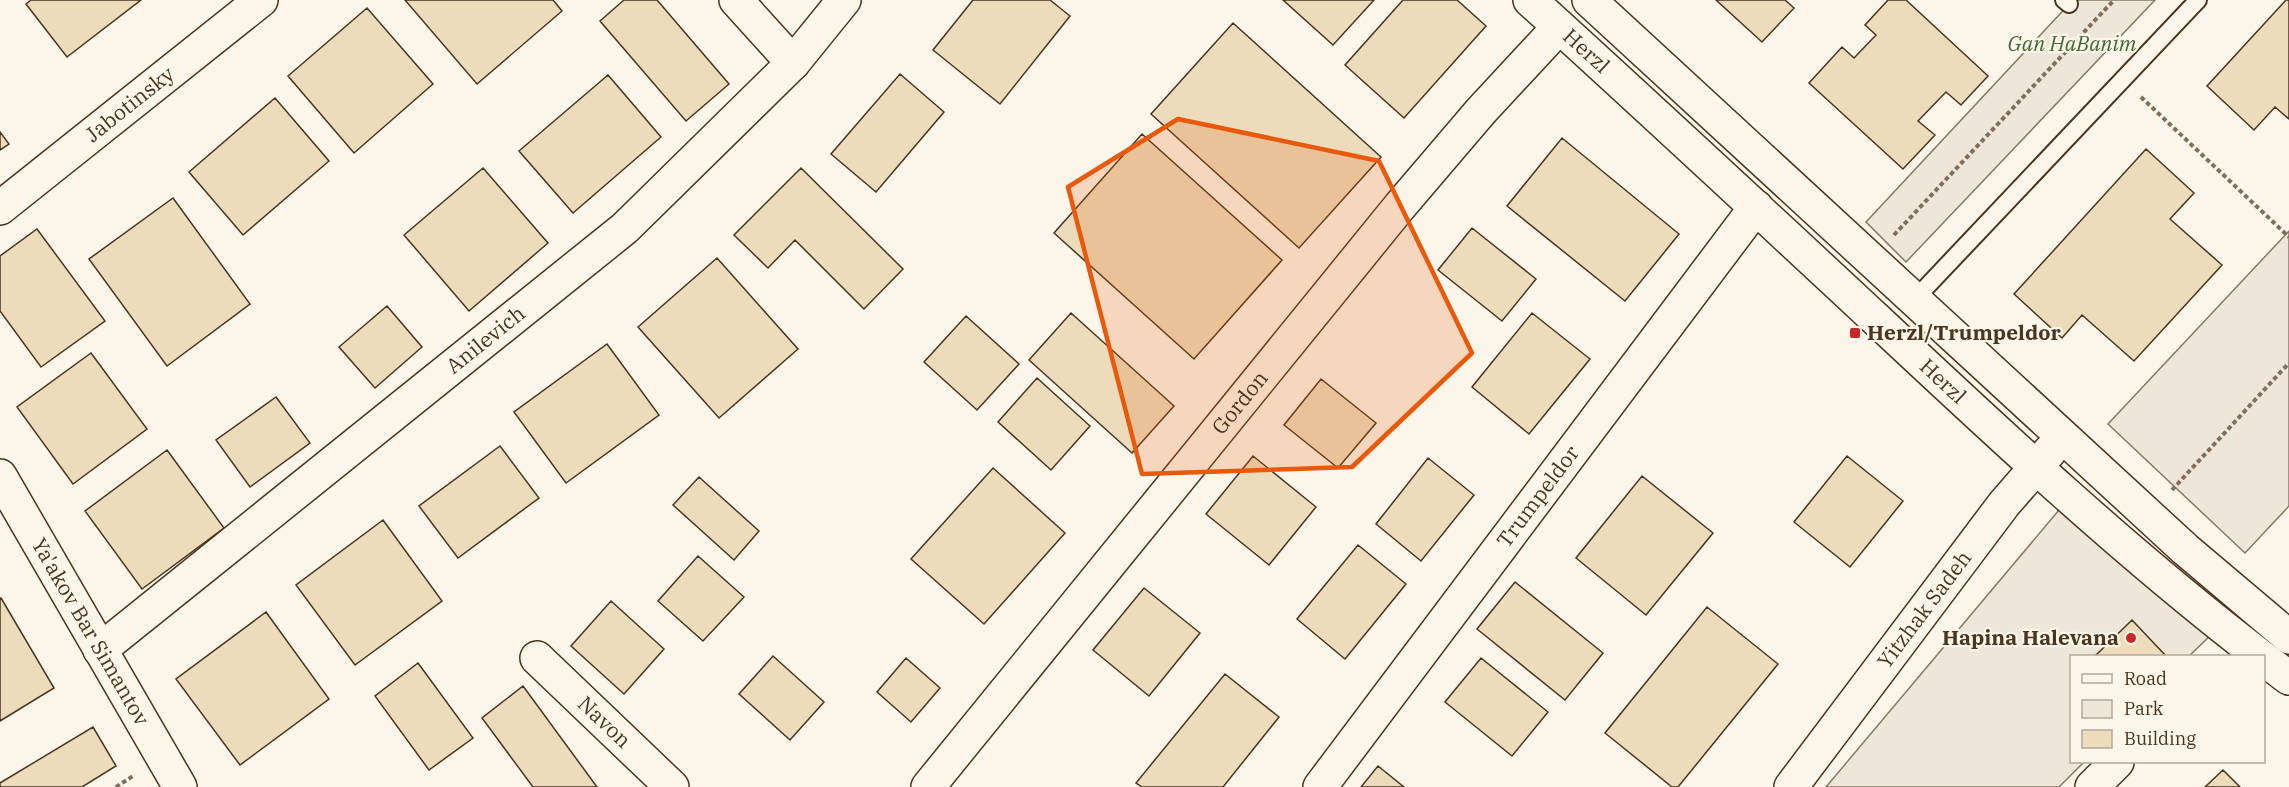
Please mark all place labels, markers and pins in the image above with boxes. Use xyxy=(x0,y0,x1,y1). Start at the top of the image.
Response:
place label: Herzl/Trumpeldor xyxy=(1867,318,2061,346)
marker: Herzl/Trumpeldor xyxy=(1848,326,1862,340)
place label: Hapina Halevana xyxy=(1942,623,2119,651)
marker: Hapina Halevana xyxy=(2124,631,2138,645)

